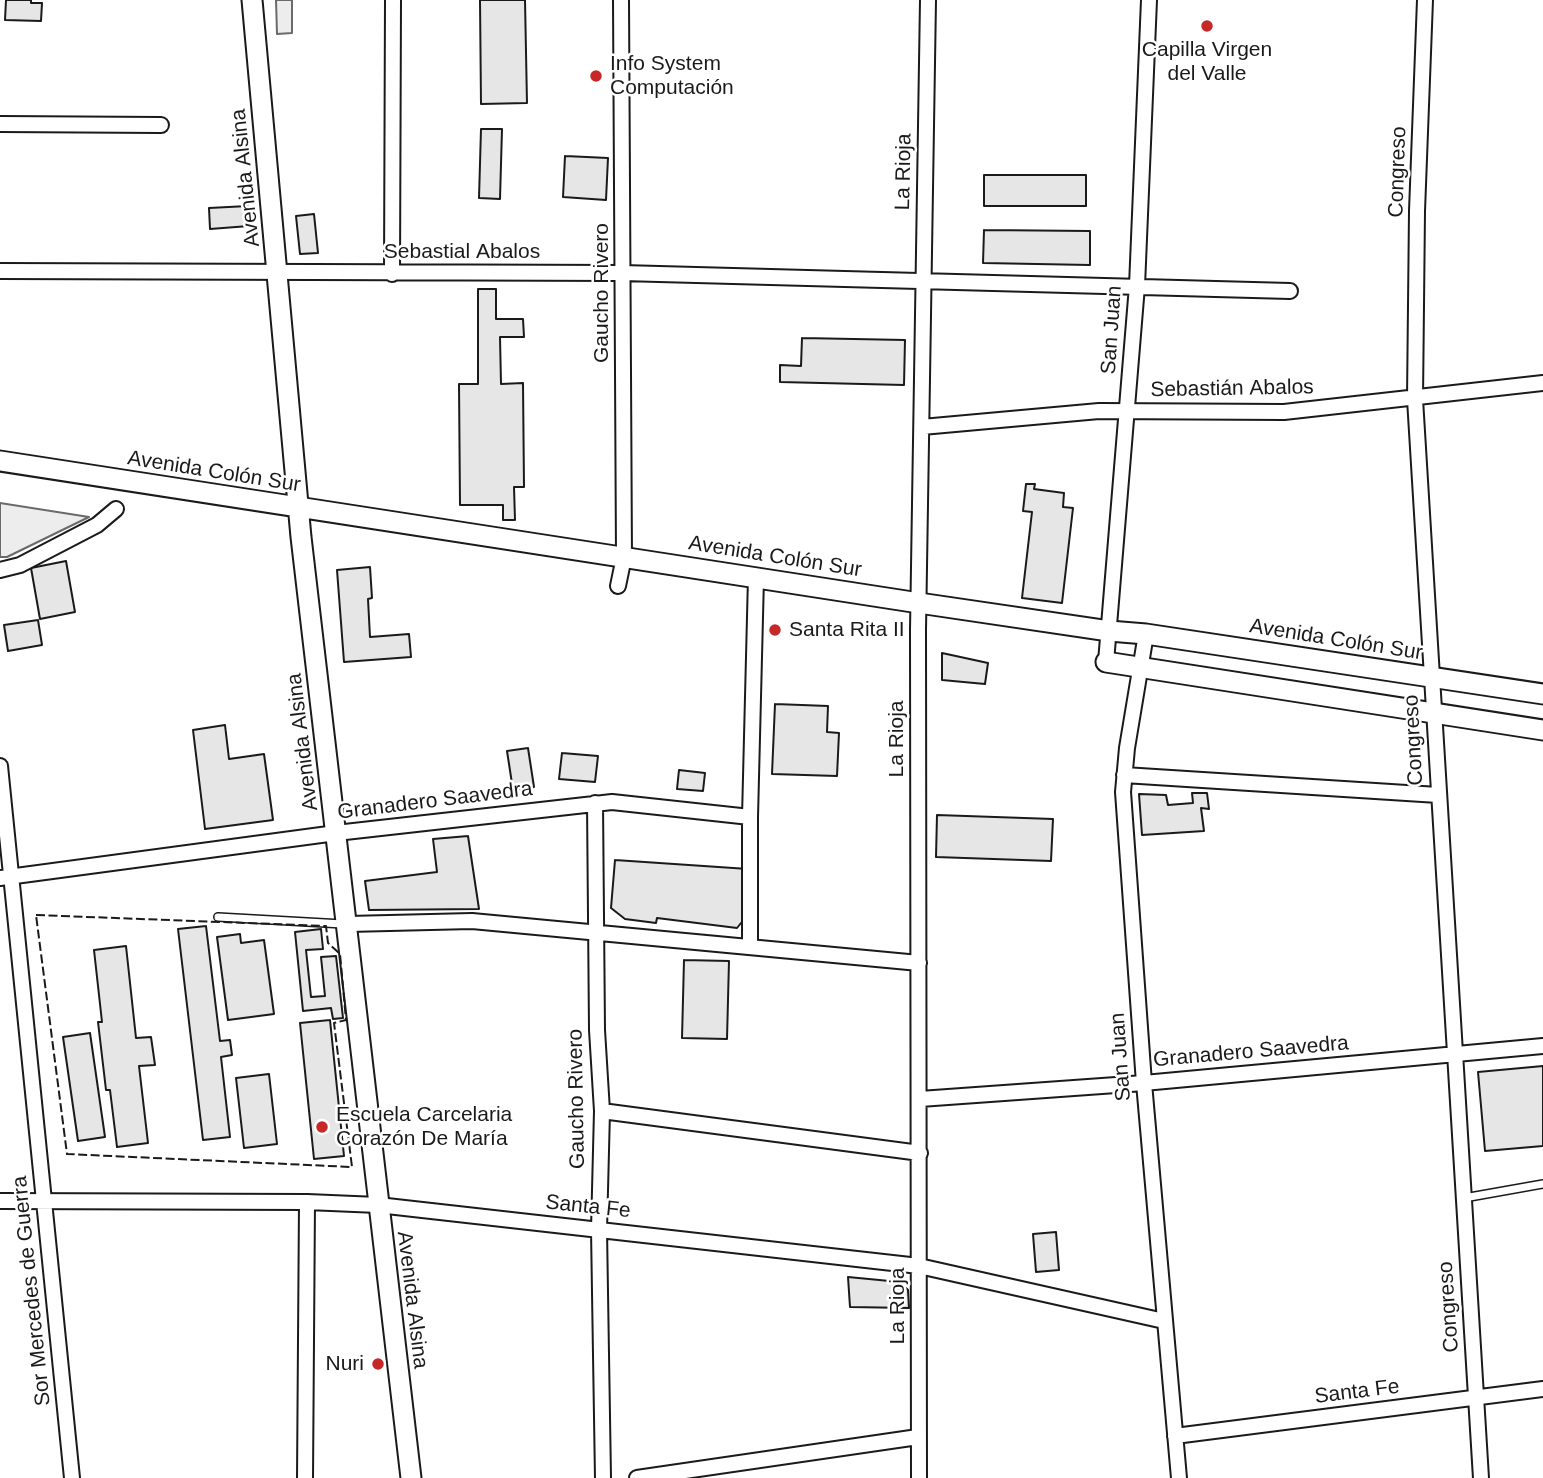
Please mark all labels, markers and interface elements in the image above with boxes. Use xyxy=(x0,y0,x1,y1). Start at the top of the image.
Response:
marker: Capilla Virgen del Valle xyxy=(1199,18,1215,34)
place label: Capilla Virgen del Valle xyxy=(1142,37,1272,87)
place label: Info System Computación xyxy=(610,51,734,101)
marker: Info System Computación xyxy=(588,68,604,84)
street label: Avenida Alsina xyxy=(226,108,266,248)
street label: Congreso xyxy=(1384,126,1412,218)
street label: La Rioja xyxy=(891,133,917,211)
street label: Gaucho Rivero xyxy=(589,223,615,363)
street label: Sebastial Abalos xyxy=(384,239,540,265)
street label: San Juan xyxy=(1096,285,1128,375)
street label: Sebastián Abalos xyxy=(1150,375,1314,403)
street label: Avenida Colón Sur xyxy=(126,446,302,498)
street label: Avenida Colón Sur xyxy=(687,531,863,583)
street label: Avenida Colón Sur xyxy=(1248,614,1424,666)
place label: Santa Rita II xyxy=(789,617,905,643)
marker: Santa Rita II xyxy=(767,622,783,638)
street label: Avenida Alsina xyxy=(282,672,324,812)
street label: Congreso xyxy=(1399,694,1429,786)
street label: La Rioja xyxy=(884,700,910,778)
street label: Granadero Saavedra xyxy=(336,777,534,825)
street label: San Juan xyxy=(1105,1012,1137,1102)
street label: Gaucho Rivero xyxy=(563,1029,591,1169)
street label: Granadero Saavedra xyxy=(1152,1031,1350,1073)
place label: Escuela Carcelaria Corazón De María xyxy=(336,1102,512,1152)
marker: Escuela Carcelaria Corazón De María xyxy=(314,1119,330,1135)
street label: Sor Mercedes de Guerra xyxy=(7,1175,57,1407)
street label: Santa Fe xyxy=(544,1190,632,1224)
street label: Avenida Alsina xyxy=(391,1230,433,1370)
street label: Congreso xyxy=(1433,1261,1465,1353)
street label: La Rioja xyxy=(885,1267,911,1345)
place label: Nuri xyxy=(325,1351,364,1377)
marker: Nuri xyxy=(370,1356,386,1372)
street label: Santa Fe xyxy=(1313,1374,1401,1410)

